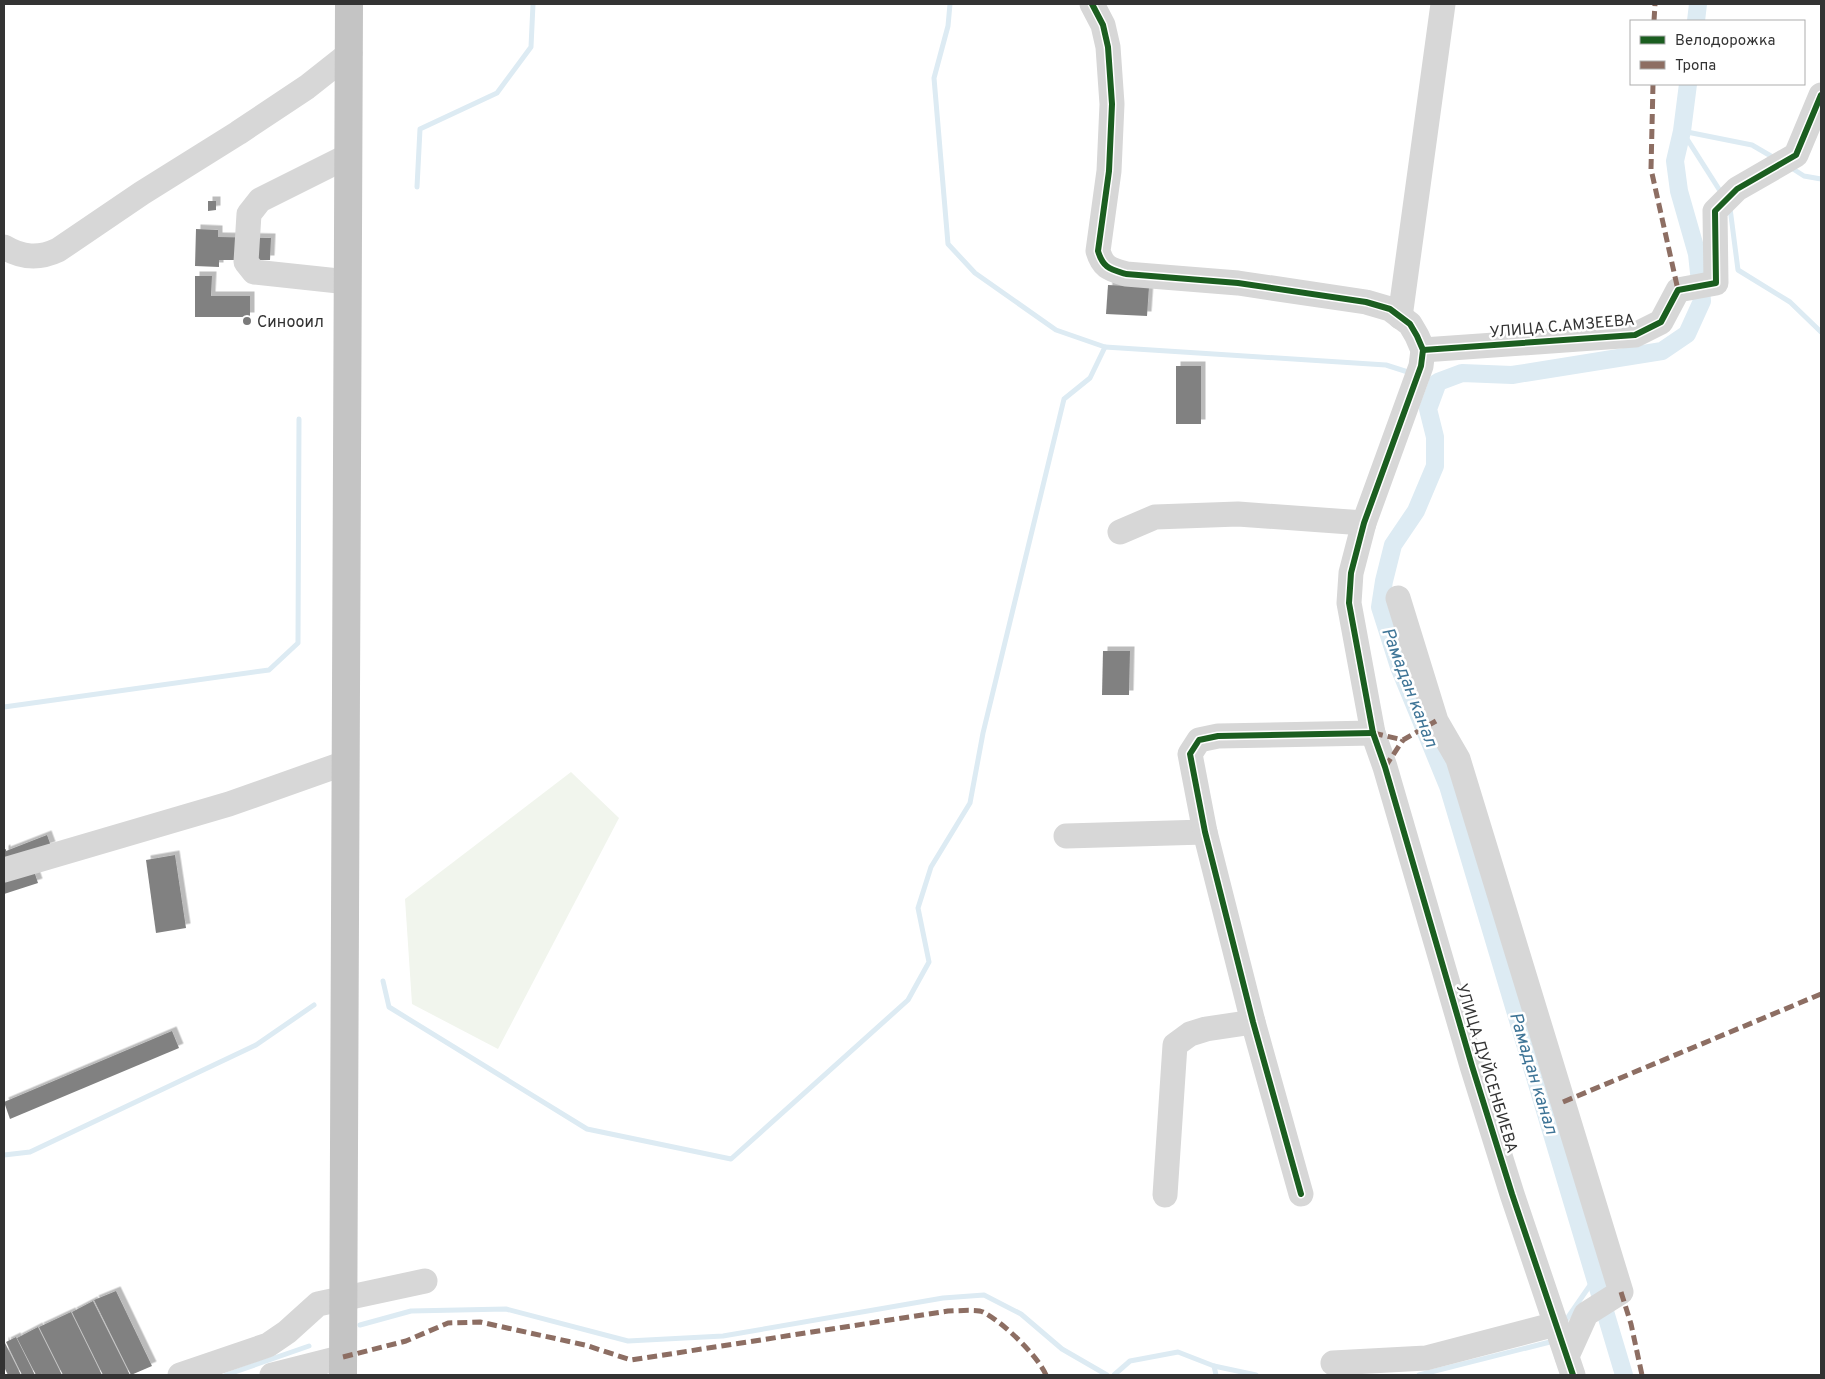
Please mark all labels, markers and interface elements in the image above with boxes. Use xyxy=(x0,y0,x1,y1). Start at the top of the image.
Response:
legend xyxy=(1630,20,1805,85)
text: Велодорожка xyxy=(1675,32,1775,51)
text: Тропа xyxy=(1675,57,1716,76)
street label: УЛИЦА С.АМЗЕЕВА xyxy=(1489,311,1636,343)
place label: Синооил xyxy=(257,313,324,333)
marker: Синооил xyxy=(241,315,253,327)
water label: Рамадан канал xyxy=(1375,624,1442,751)
street label: УЛИЦА ДУЙСЕНБИЕВА xyxy=(1451,981,1523,1156)
water label: Рамадан канал xyxy=(1503,1010,1562,1138)

